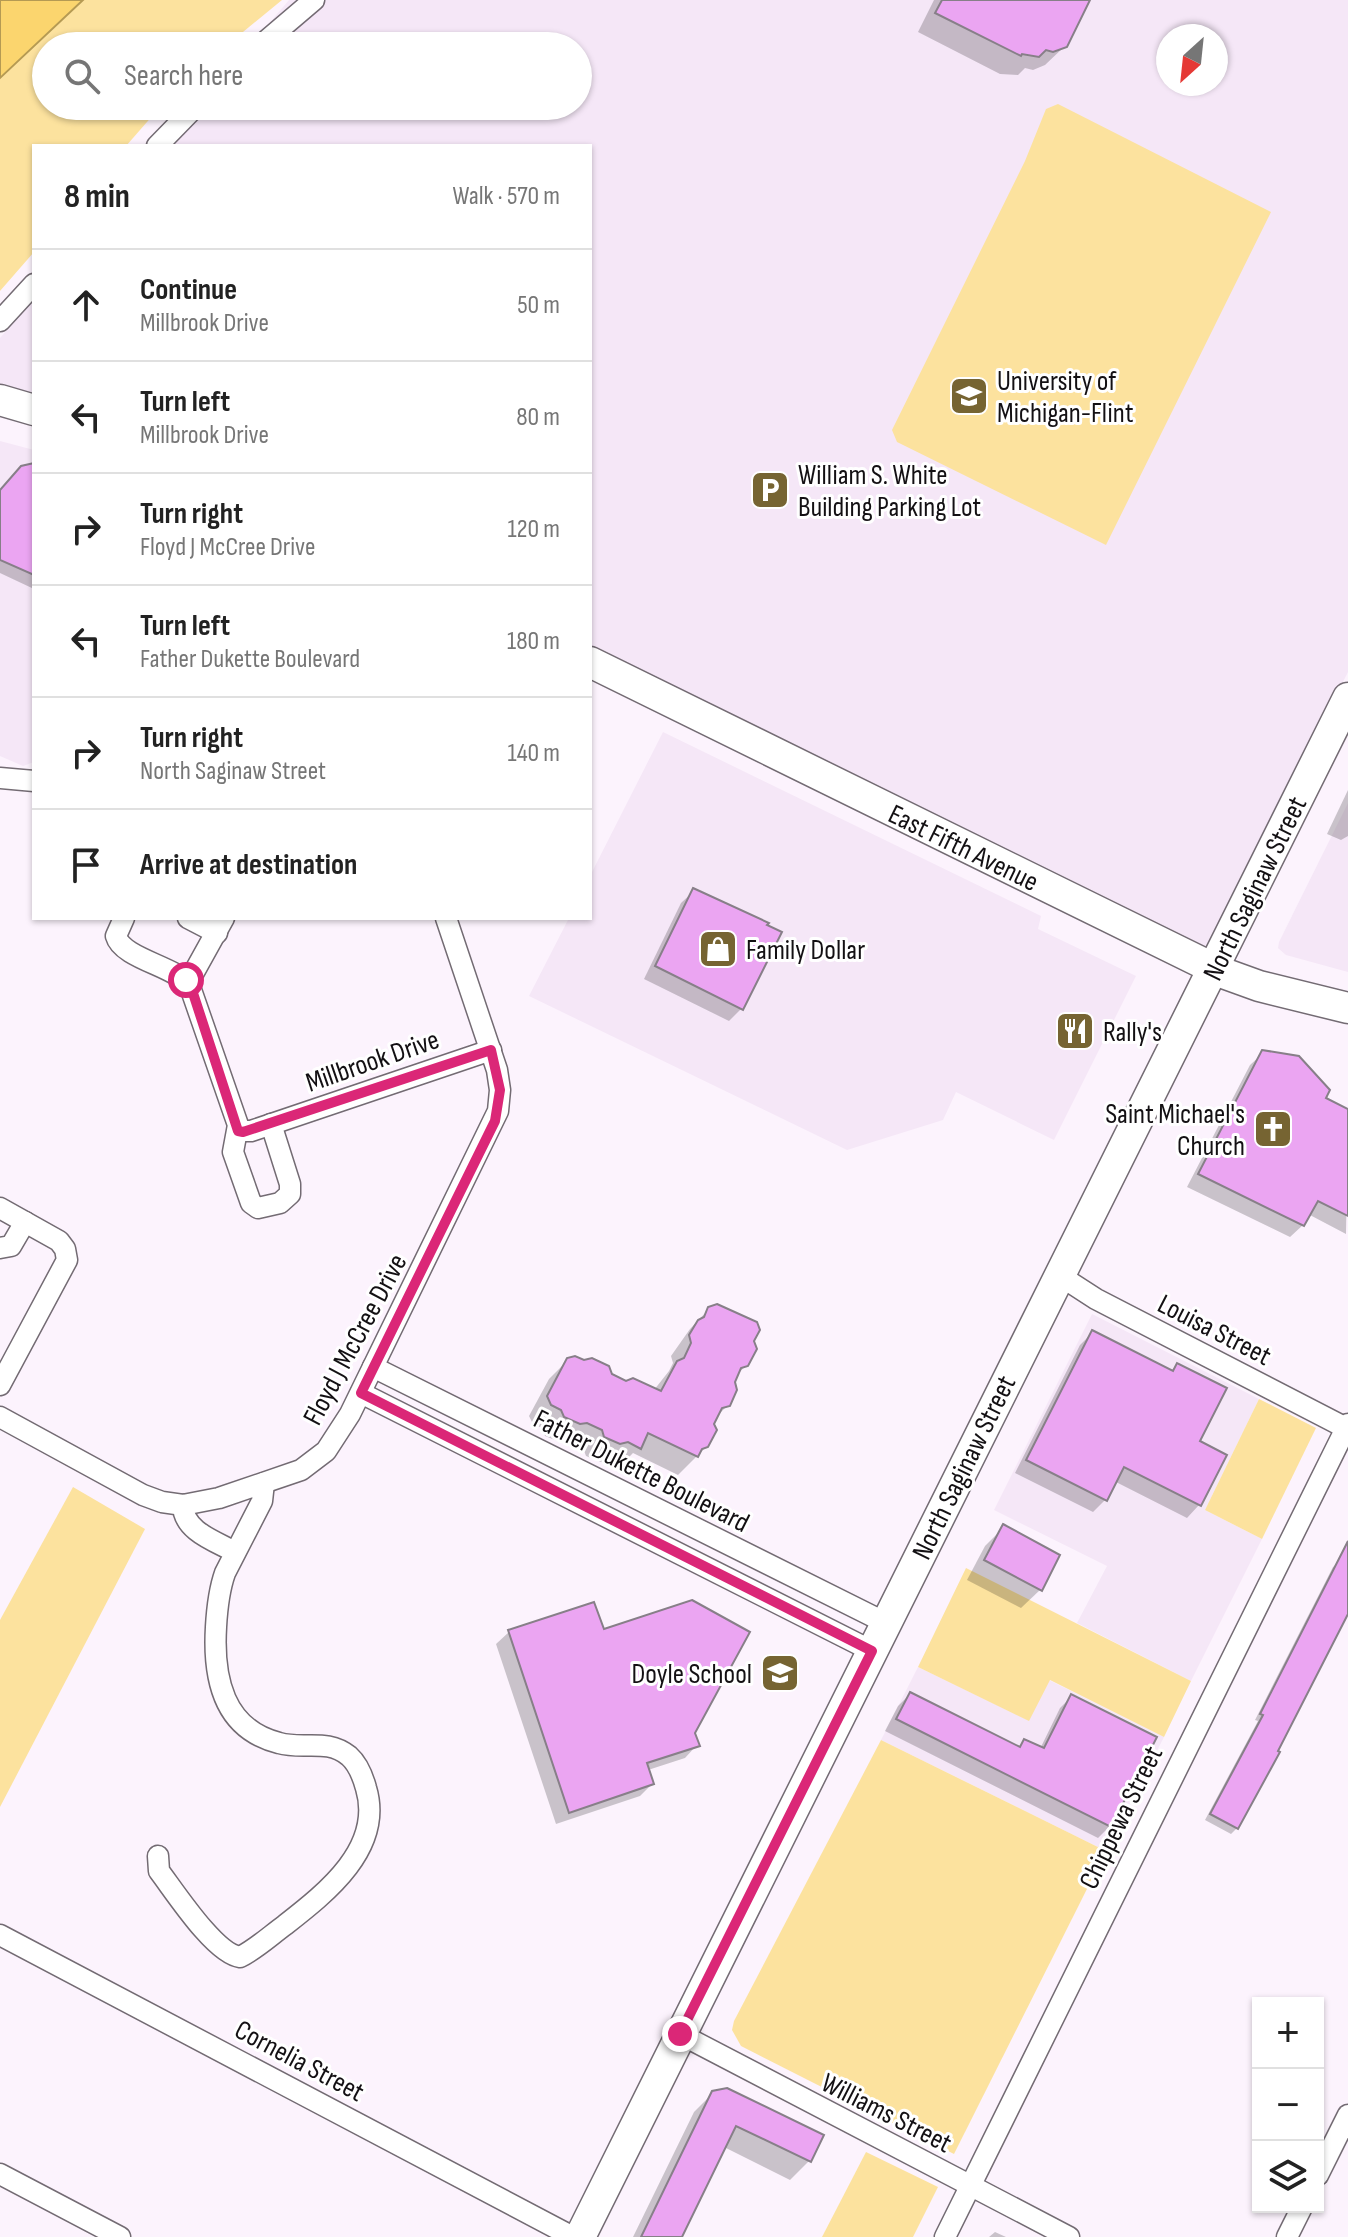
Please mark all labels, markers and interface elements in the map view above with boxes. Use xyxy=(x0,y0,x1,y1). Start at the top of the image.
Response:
north arrow xyxy=(1156,24,1228,96)
search box xyxy=(32,32,592,120)
icon: search xyxy=(60,54,104,98)
text: Search here xyxy=(124,58,243,94)
text: 8 min xyxy=(64,176,130,217)
text: Walk · 570 m xyxy=(452,181,560,212)
text: Continue xyxy=(140,272,237,308)
icon: ahead xyxy=(64,283,108,327)
text: 50 m xyxy=(517,290,560,321)
text: Millbrook Drive xyxy=(140,308,269,339)
place label: University of Michigan-Flint xyxy=(997,365,1133,430)
school or university icon: University of Michigan-Flint xyxy=(948,375,990,417)
text: Turn left xyxy=(140,384,230,420)
icon: left xyxy=(64,395,108,439)
text: 80 m xyxy=(516,402,560,433)
text: Millbrook Drive xyxy=(140,420,269,451)
place label: William S. White Building Parking Lot xyxy=(798,459,981,524)
parking icon: William S. White Building Parking Lot xyxy=(749,469,791,511)
text: Turn right xyxy=(140,496,243,532)
icon: right xyxy=(64,507,108,551)
text: 120 m xyxy=(507,514,560,545)
text: Floyd J McCree Drive xyxy=(140,532,315,563)
text: Turn left xyxy=(140,608,230,644)
icon: left xyxy=(64,619,108,663)
text: 180 m xyxy=(507,626,560,657)
text: Father Dukette Boulevard xyxy=(140,644,360,675)
text: Turn right xyxy=(140,720,243,756)
icon: right xyxy=(64,731,108,775)
text: 140 m xyxy=(508,738,560,769)
text: North Saginaw Street xyxy=(140,756,326,787)
street label: North Saginaw Street xyxy=(1197,791,1314,986)
street label: East Fifth Avenue xyxy=(883,798,1044,899)
icon: arrive xyxy=(64,843,108,887)
text: Arrive at destination xyxy=(140,847,357,883)
shop icon: Family Dollar xyxy=(697,928,739,970)
place label: Family Dollar xyxy=(746,934,865,967)
route start xyxy=(168,962,204,998)
restaurant icon: Rally's xyxy=(1054,1010,1096,1052)
place label: Rally's xyxy=(1103,1016,1162,1049)
street label: Millbrook Drive xyxy=(302,1023,443,1100)
place label: Saint Michael's Church xyxy=(1105,1098,1245,1163)
church icon: Saint Michael's Church xyxy=(1252,1108,1294,1150)
street label: Floyd J McCree Drive xyxy=(296,1249,414,1431)
street label: Louisa Street xyxy=(1152,1288,1277,1373)
street label: North Saginaw Street xyxy=(906,1370,1023,1565)
street label: Father Dukette Boulevard xyxy=(528,1403,754,1540)
school or university icon: Doyle School xyxy=(759,1652,801,1694)
place label: Doyle School xyxy=(631,1658,752,1691)
street label: Chippewa Street xyxy=(1073,1741,1170,1894)
map controls xyxy=(1252,1997,1324,2213)
button: + xyxy=(1252,1997,1324,2069)
street label: Cornelia Street xyxy=(229,2014,370,2109)
route end xyxy=(662,2016,698,2052)
street label: Williams Street xyxy=(816,2066,957,2160)
button: − xyxy=(1252,2069,1324,2141)
button: layers xyxy=(1252,2141,1324,2213)

